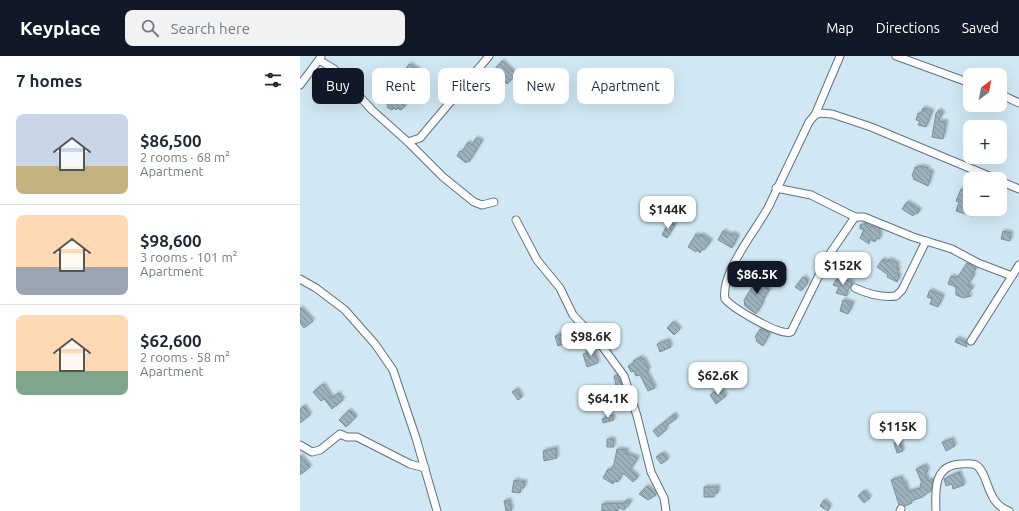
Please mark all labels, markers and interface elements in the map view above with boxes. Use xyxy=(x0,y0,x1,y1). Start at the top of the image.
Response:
search box xyxy=(125,10,405,46)
text: Keyplace xyxy=(20,17,101,39)
icon: search xyxy=(139,17,161,39)
text: Search here xyxy=(171,20,250,37)
text: Map xyxy=(826,20,854,36)
text: Directions xyxy=(876,20,940,36)
text: Saved xyxy=(962,20,999,36)
chip: Buy xyxy=(312,68,364,104)
chip: Rent xyxy=(372,68,430,104)
chip: Filters xyxy=(438,68,505,104)
chip: New xyxy=(513,68,569,104)
chip: Apartment xyxy=(577,68,674,104)
north arrow xyxy=(963,68,1007,112)
map controls xyxy=(963,68,1007,216)
icon: filters xyxy=(262,69,284,91)
text: 7 homes xyxy=(16,71,82,90)
button: + xyxy=(963,120,1007,164)
icon: home xyxy=(48,130,96,178)
text: $86,500 xyxy=(140,131,202,150)
text: 2 rooms · 68 m² xyxy=(140,150,230,164)
text: Apartment xyxy=(140,164,204,178)
button: − xyxy=(963,172,1007,216)
pin: $144K xyxy=(640,196,696,230)
text: $144K xyxy=(649,202,687,216)
icon: home xyxy=(48,231,96,279)
text: $98,600 xyxy=(140,231,202,250)
text: 3 rooms · 101 m² xyxy=(140,250,237,264)
pin: $152K xyxy=(815,252,871,286)
text: $152K xyxy=(824,258,862,272)
pin: $86.5K xyxy=(724,261,790,295)
text: Apartment xyxy=(140,264,204,278)
text: $86.5K xyxy=(736,267,778,281)
pin: $98.6K xyxy=(558,323,624,357)
text: $98.6K xyxy=(570,329,612,343)
icon: home xyxy=(48,331,96,379)
text: $62,600 xyxy=(140,331,202,350)
text: 2 rooms · 58 m² xyxy=(140,350,230,364)
pin: $62.6K xyxy=(685,362,751,396)
text: Apartment xyxy=(140,364,204,378)
text: $62.6K xyxy=(697,368,739,382)
pin: $64.1K xyxy=(575,385,641,419)
text: $64.1K xyxy=(587,391,629,405)
pin: $115K xyxy=(870,413,926,447)
text: $115K xyxy=(879,419,917,433)

